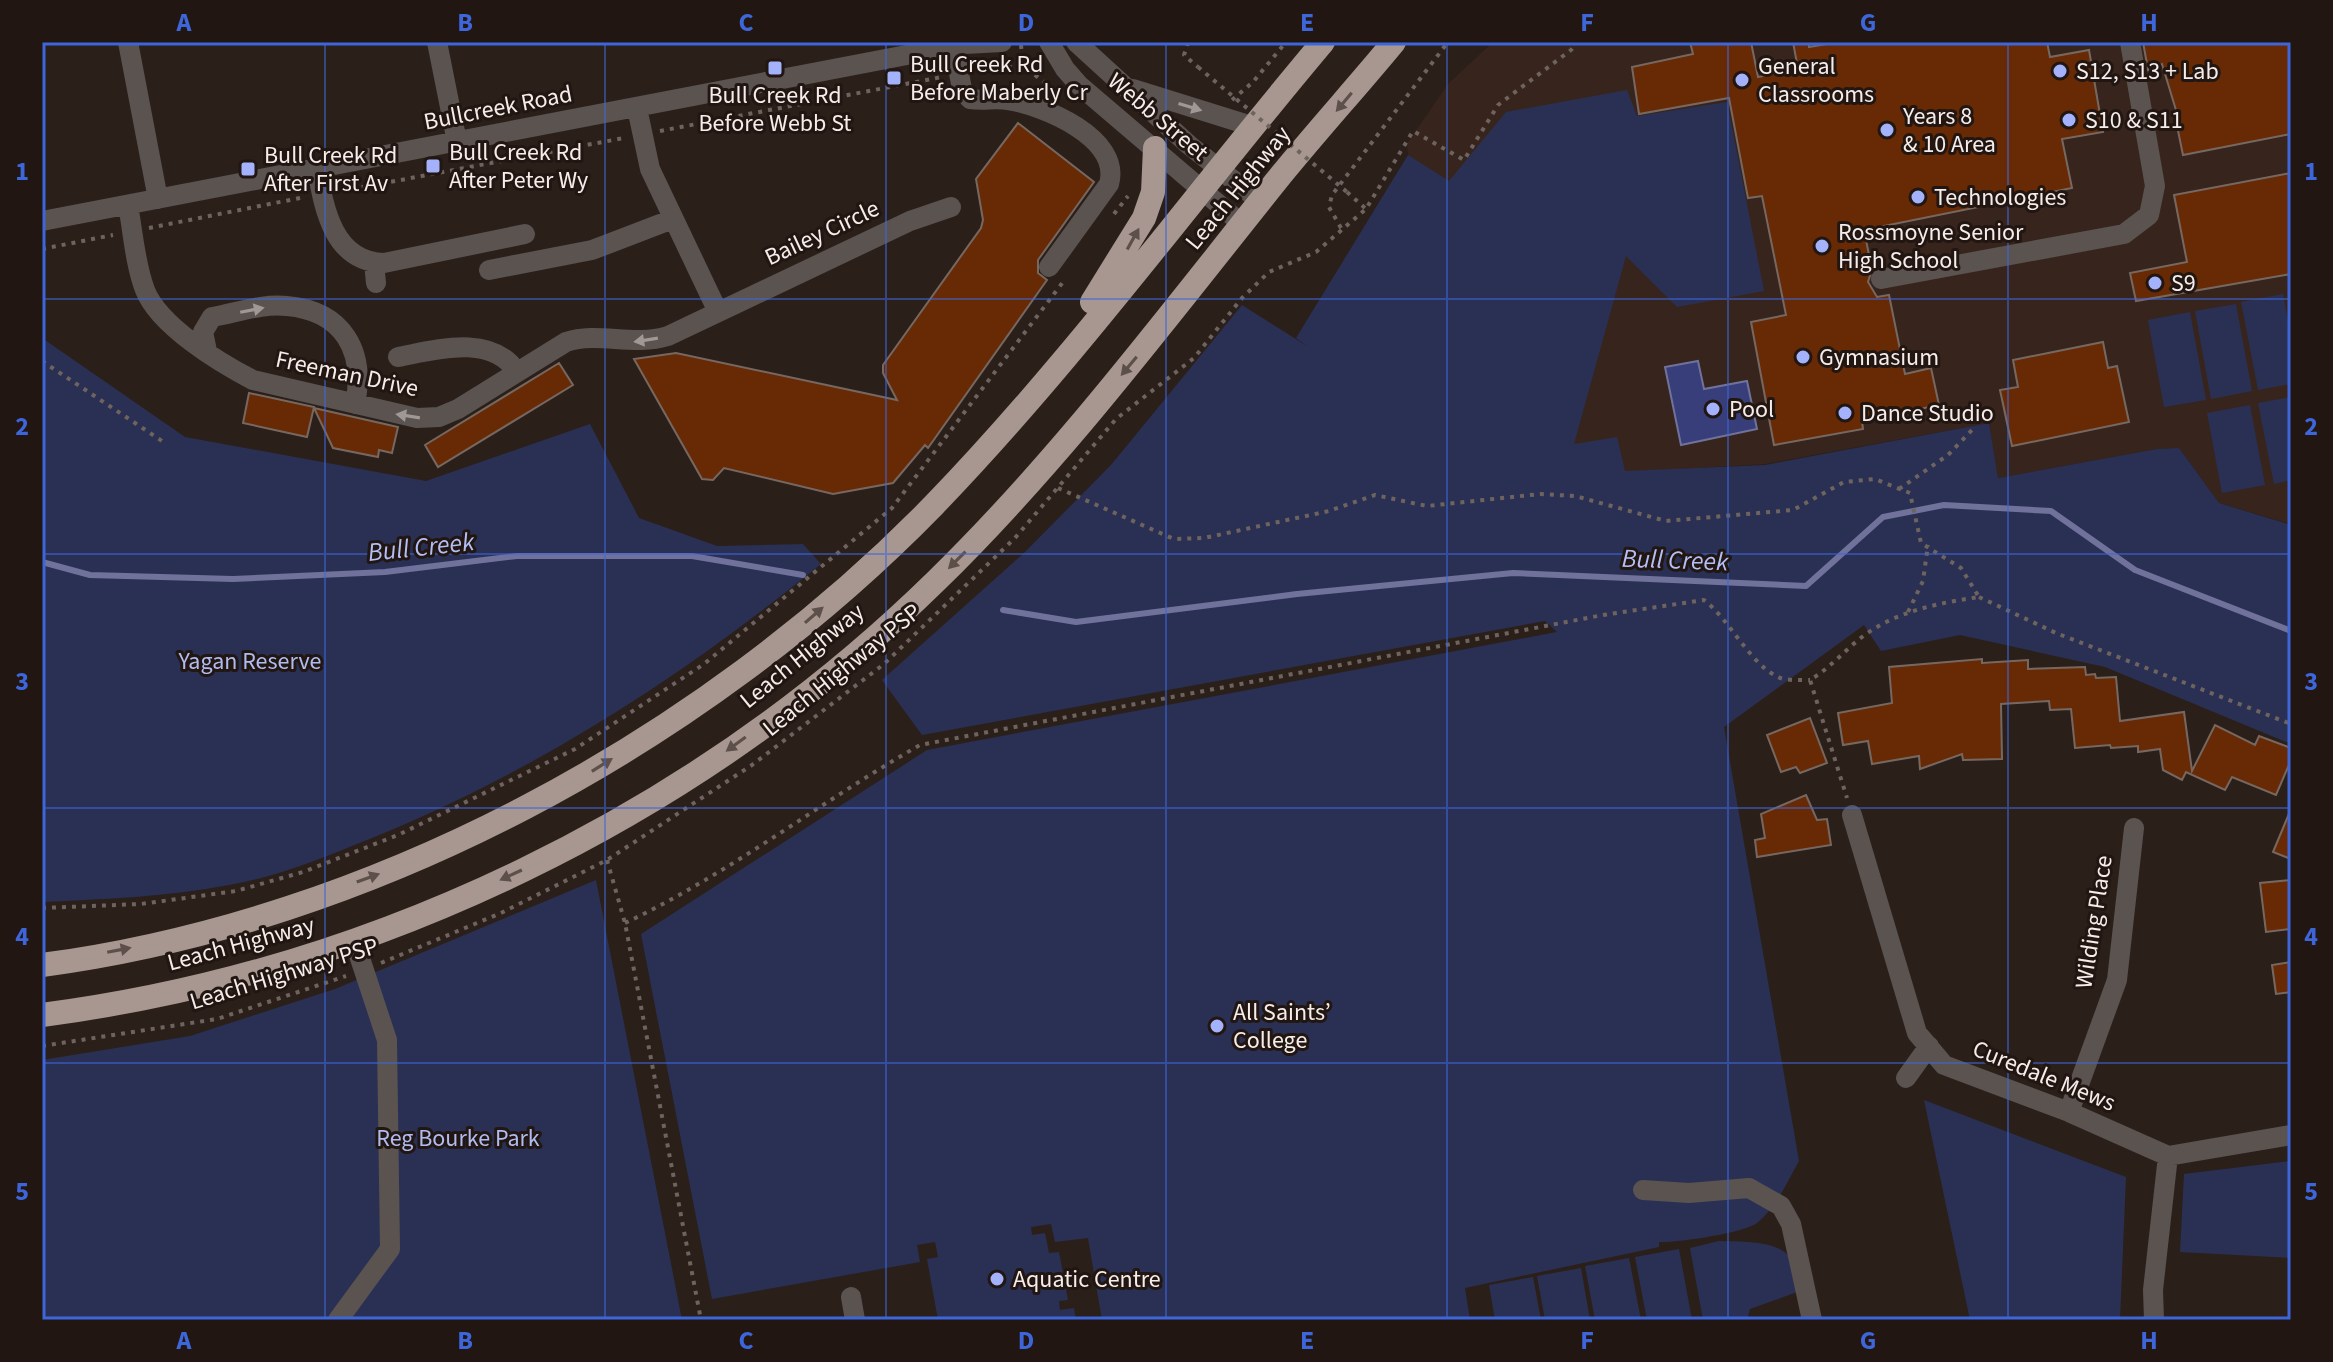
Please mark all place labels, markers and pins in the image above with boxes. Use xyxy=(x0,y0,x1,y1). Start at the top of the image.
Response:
place label: Bull Creek Rd Before Maberly Cr xyxy=(910,47,1088,110)
place label: General Classrooms xyxy=(1758,49,1874,112)
place label: S12, S13 + Lab xyxy=(2076,54,2219,89)
marker: Bull Creek Rd Before Webb St xyxy=(766,59,784,77)
marker: S12, S13 + Lab xyxy=(2051,62,2069,80)
marker: Bull Creek Rd Before Maberly Cr xyxy=(885,69,903,87)
marker: General Classrooms xyxy=(1733,71,1751,89)
place label: Bull Creek Rd Before Webb St xyxy=(698,78,852,141)
place label: Years 8 & 10 Area xyxy=(1902,99,1996,162)
place label: S10 & S11 xyxy=(2085,103,2183,138)
marker: S10 & S11 xyxy=(2060,111,2078,129)
marker: Years 8 & 10 Area xyxy=(1878,121,1896,139)
place label: Bull Creek Rd After Peter Wy xyxy=(449,135,588,198)
place label: Bull Creek Rd After First Av xyxy=(264,138,397,201)
marker: Bull Creek Rd After Peter Wy xyxy=(424,157,442,175)
marker: Bull Creek Rd After First Av xyxy=(239,160,257,178)
place label: Technologies xyxy=(1934,180,2066,215)
marker: Technologies xyxy=(1909,188,1927,206)
place label: Rossmoyne Senior High School xyxy=(1838,215,2024,278)
marker: Rossmoyne Senior High School xyxy=(1813,237,1831,255)
place label: S9 xyxy=(2171,266,2196,301)
marker: S9 xyxy=(2146,274,2164,292)
place label: Gymnasium xyxy=(1819,340,1939,375)
marker: Gymnasium xyxy=(1794,348,1812,366)
place label: Pool xyxy=(1729,392,1774,427)
place label: Dance Studio xyxy=(1861,396,1994,431)
marker: Pool xyxy=(1704,400,1722,418)
marker: Dance Studio xyxy=(1836,404,1854,422)
place label: All Saints’ College xyxy=(1233,995,1331,1058)
marker: All Saints’ College xyxy=(1208,1017,1226,1035)
place label: Aquatic Centre xyxy=(1013,1262,1161,1297)
marker: Aquatic Centre xyxy=(988,1270,1006,1288)

